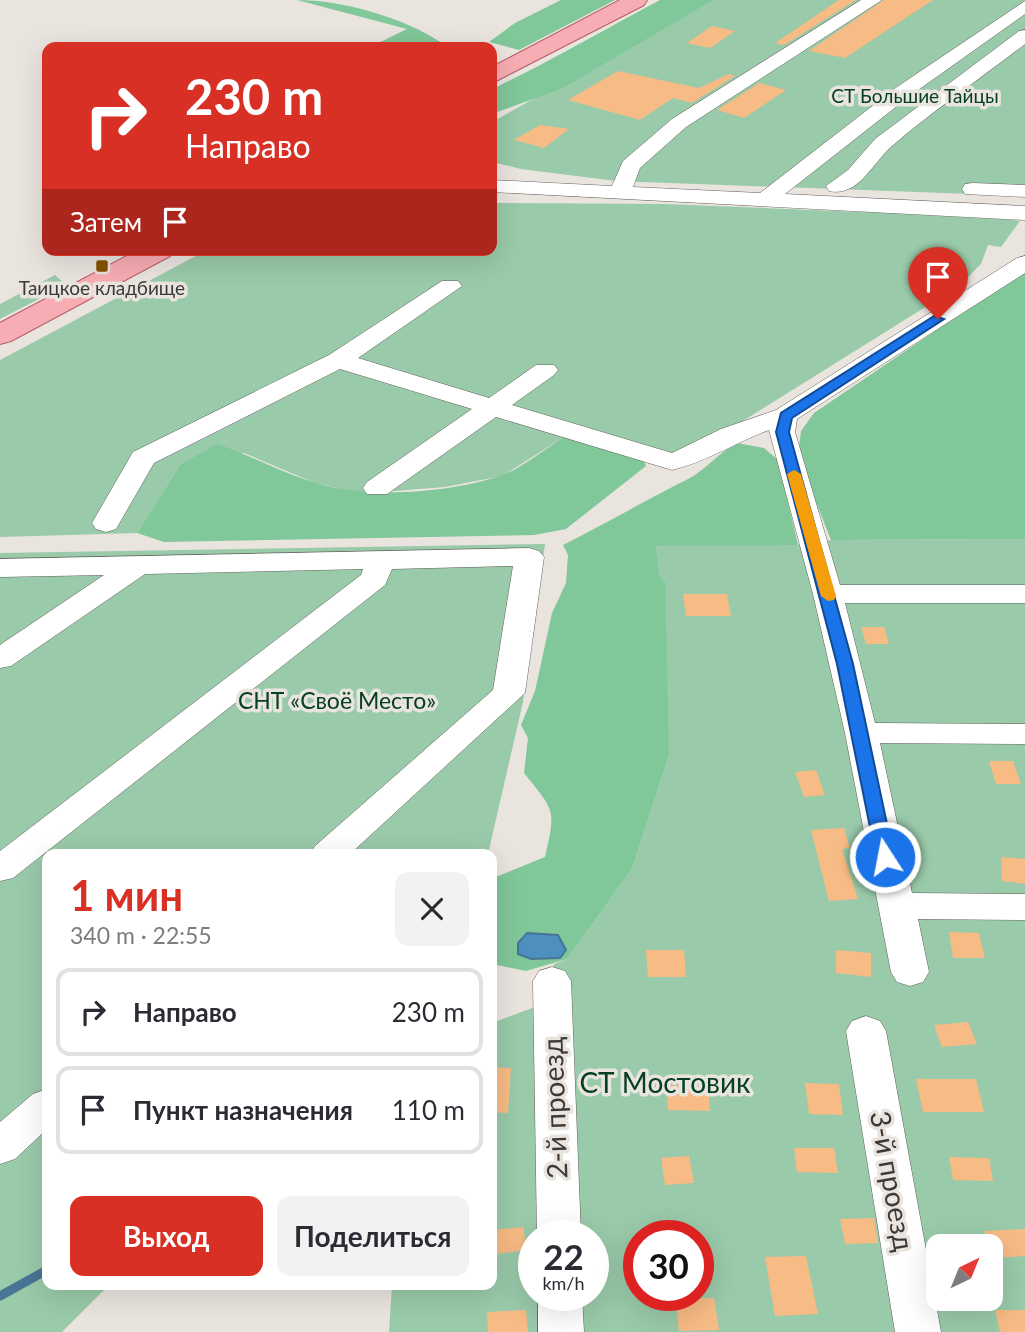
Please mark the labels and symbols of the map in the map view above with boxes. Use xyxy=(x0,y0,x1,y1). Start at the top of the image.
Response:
park label: СТ Большие Тайцы xyxy=(831,84,999,107)
pin xyxy=(908,247,968,319)
marker: Таицкое кладбище xyxy=(94,258,110,274)
place label: Таицкое кладбище xyxy=(19,276,185,299)
park label: СНТ «Своё Место» xyxy=(238,686,436,714)
position arrow xyxy=(848,820,922,894)
street label: 2-й проезд xyxy=(535,1037,573,1179)
park label: СТ Мостовик xyxy=(579,1065,751,1099)
street label: 3-й проезд xyxy=(864,1108,922,1254)
speed limit sign: 30 xyxy=(623,1220,714,1311)
north arrow xyxy=(926,1234,1003,1311)

